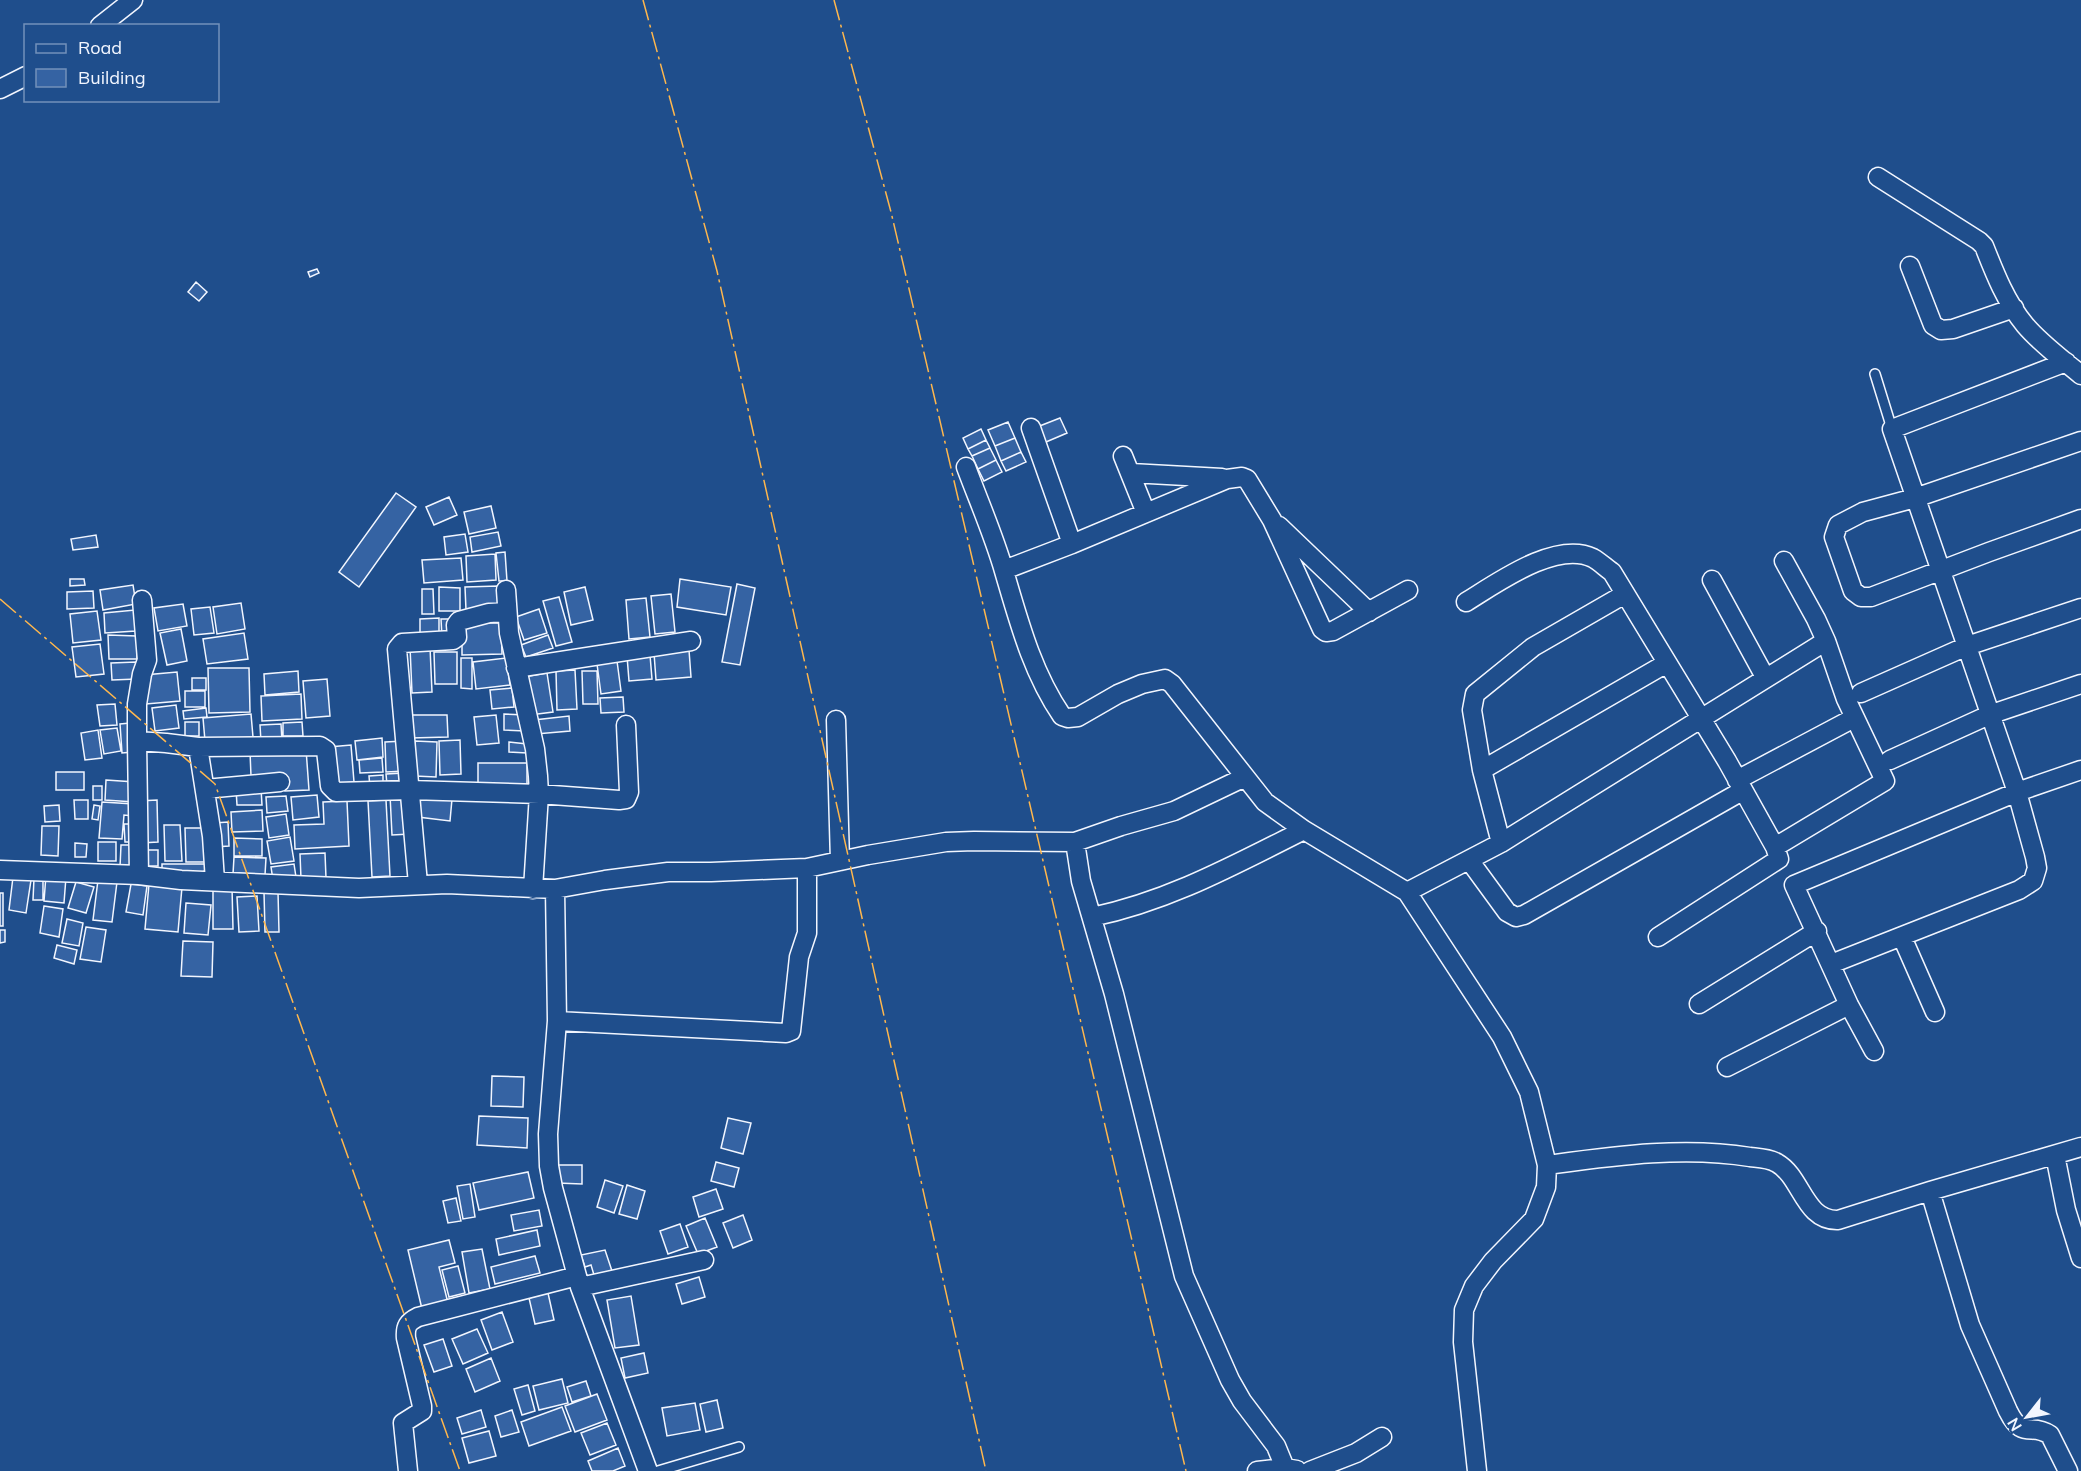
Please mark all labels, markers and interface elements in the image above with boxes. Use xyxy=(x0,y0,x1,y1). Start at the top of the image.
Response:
legend xyxy=(24,24,219,102)
text: Road xyxy=(78,36,122,59)
text: Building xyxy=(78,66,146,89)
north arrow xyxy=(1997,1387,2057,1447)
text: N xyxy=(2002,1414,2026,1435)

